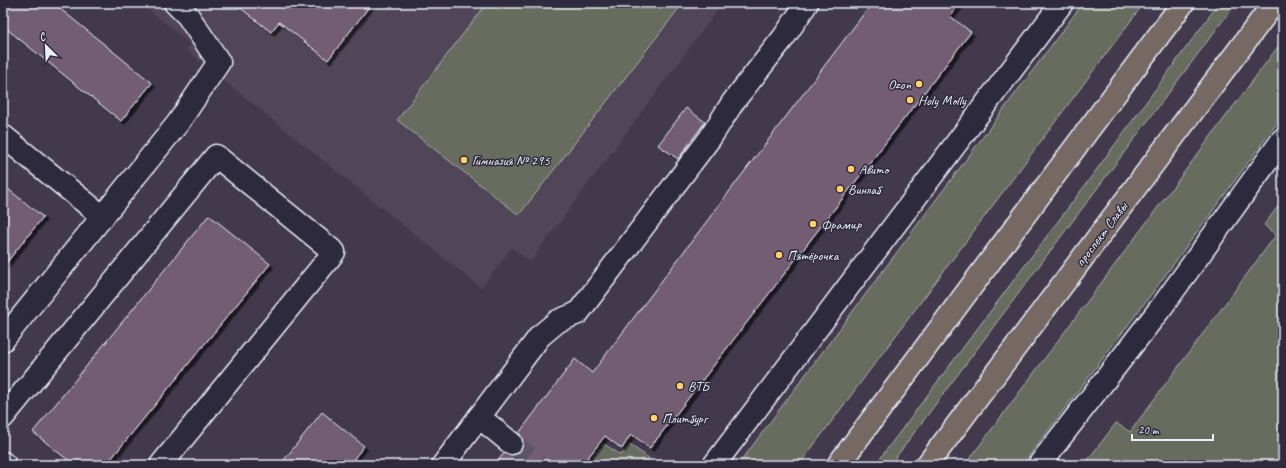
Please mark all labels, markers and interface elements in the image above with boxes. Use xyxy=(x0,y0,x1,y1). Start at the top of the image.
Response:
north arrow xyxy=(26,26,66,66)
text: С xyxy=(37,29,49,44)
place label: Ozon xyxy=(888,76,912,93)
marker: Ozon xyxy=(914,79,924,89)
place label: Holy Molly xyxy=(918,92,967,109)
marker: Holy Molly xyxy=(905,95,915,105)
place label: Гимназия № 295 xyxy=(472,152,550,169)
marker: Гимназия № 295 xyxy=(459,155,469,165)
place label: Авито xyxy=(859,161,890,178)
marker: Авито xyxy=(846,164,856,174)
place label: Винлаб xyxy=(848,181,883,198)
marker: Винлаб xyxy=(835,184,845,194)
street label: проспект Славы xyxy=(1072,198,1132,270)
place label: Фрамир xyxy=(821,216,862,233)
marker: Фрамир xyxy=(808,219,818,229)
place label: Пятёрочка xyxy=(787,247,840,264)
marker: Пятёрочка xyxy=(774,250,784,260)
place label: ВТБ xyxy=(688,378,711,395)
marker: ВТБ xyxy=(675,381,685,391)
place label: Плитбург xyxy=(662,410,709,427)
marker: Плитбург xyxy=(649,413,659,423)
scale bar xyxy=(1132,416,1213,442)
text: 20 m xyxy=(1138,422,1160,438)

